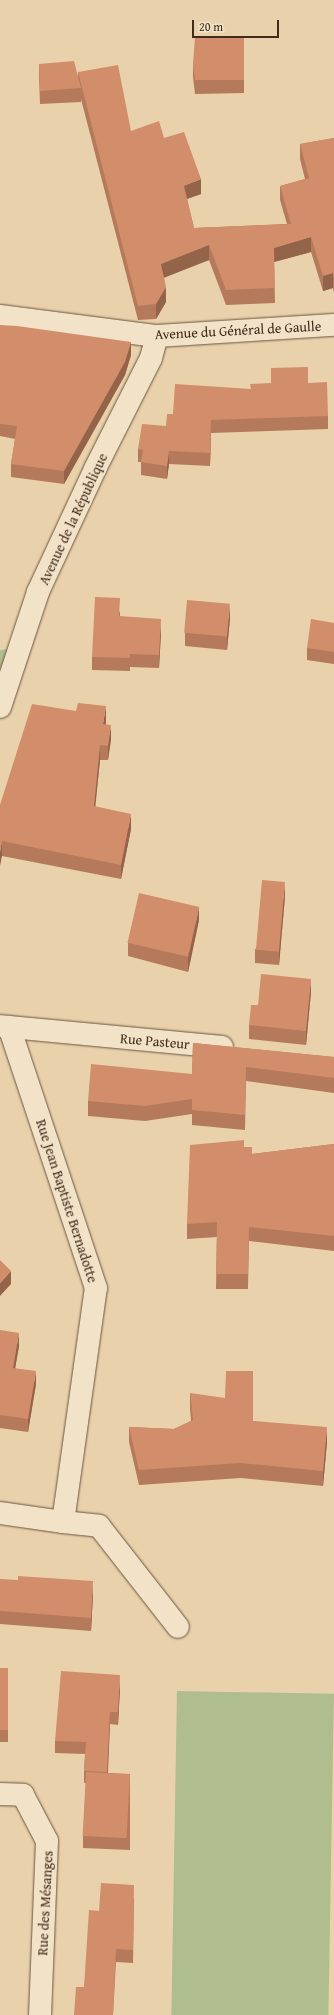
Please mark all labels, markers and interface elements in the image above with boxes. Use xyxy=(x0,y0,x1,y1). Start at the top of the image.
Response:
scale bar xyxy=(194,12,281,38)
text: 20 m xyxy=(199,18,223,35)
street label: Avenue du Général de Gaulle xyxy=(154,317,322,343)
street label: Avenue de la République xyxy=(35,451,111,587)
street label: Rue Pasteur xyxy=(119,1030,191,1052)
street label: Rue Jean Baptiste Bernadotte xyxy=(33,1117,101,1285)
street label: Rue des Mésanges xyxy=(34,1850,56,1956)

